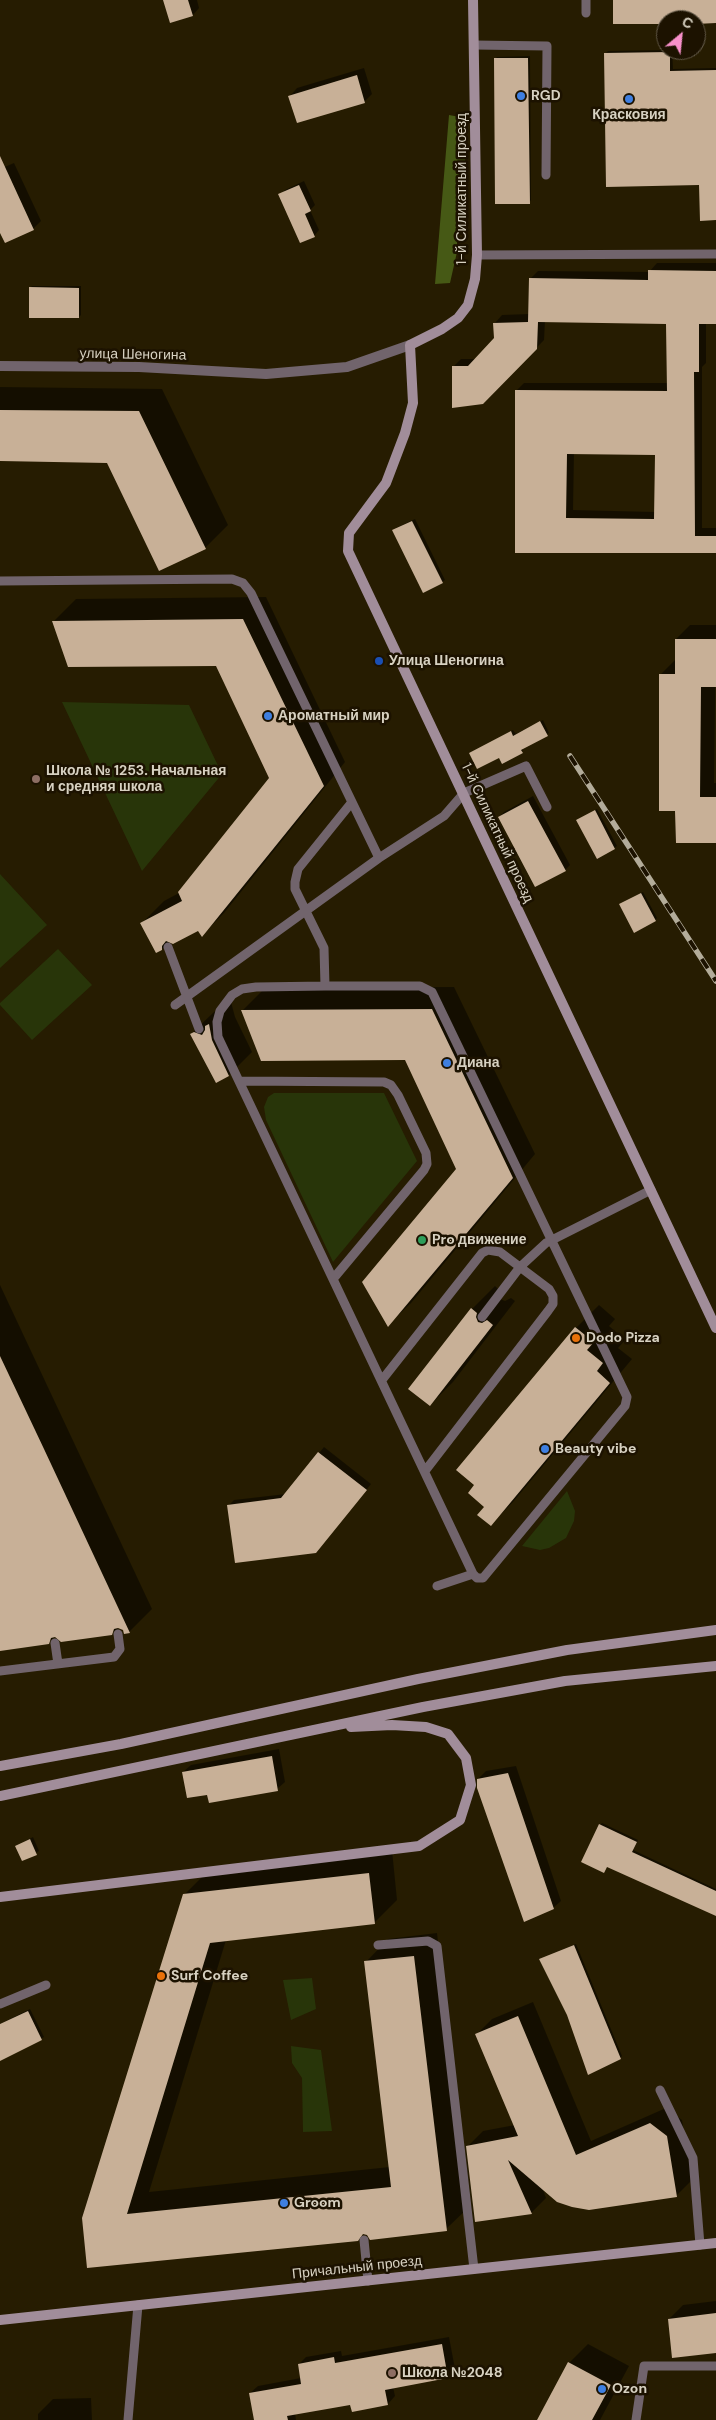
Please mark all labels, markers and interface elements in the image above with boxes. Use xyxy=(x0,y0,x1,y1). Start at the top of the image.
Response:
north arrow xyxy=(656,10,706,60)
text: С xyxy=(679,12,696,33)
place label: RGD xyxy=(531,88,561,104)
marker: RGD xyxy=(515,90,527,102)
marker: Красковия xyxy=(623,93,635,105)
place label: Красковия xyxy=(592,107,666,123)
street label: 1-й Силикатный проезд xyxy=(454,113,470,265)
street label: улица Шеногина xyxy=(79,346,187,364)
place label: Улица Шеногина xyxy=(389,653,504,669)
marker: Улица Шеногина xyxy=(373,655,385,667)
place label: Ароматный мир xyxy=(278,708,390,724)
marker: Ароматный мир xyxy=(262,710,274,722)
street label: 1-й Силикатный проезд xyxy=(457,761,537,905)
place label: Школа № 1253. Начальная и средняя школа xyxy=(46,763,226,796)
marker: Школа № 1253. Начальная и средняя школа xyxy=(30,773,42,785)
place label: Диана xyxy=(457,1055,500,1071)
marker: Диана xyxy=(441,1057,453,1069)
place label: Pro движение xyxy=(432,1232,527,1248)
marker: Pro движение xyxy=(416,1234,428,1246)
place label: Dodo Pizza xyxy=(586,1330,660,1346)
marker: Dodo Pizza xyxy=(570,1332,582,1344)
place label: Beauty vibe xyxy=(555,1441,636,1457)
marker: Beauty vibe xyxy=(539,1443,551,1455)
place label: Surf Coffee xyxy=(171,1968,248,1984)
marker: Surf Coffee xyxy=(155,1970,167,1982)
place label: Groom xyxy=(294,2195,341,2211)
marker: Groom xyxy=(278,2197,290,2209)
street label: Причальный проезд xyxy=(291,2253,423,2283)
place label: Школа №2048 xyxy=(402,2365,503,2381)
marker: Школа №2048 xyxy=(386,2367,398,2379)
place label: Ozon xyxy=(612,2381,647,2397)
marker: Ozon xyxy=(596,2383,608,2395)

